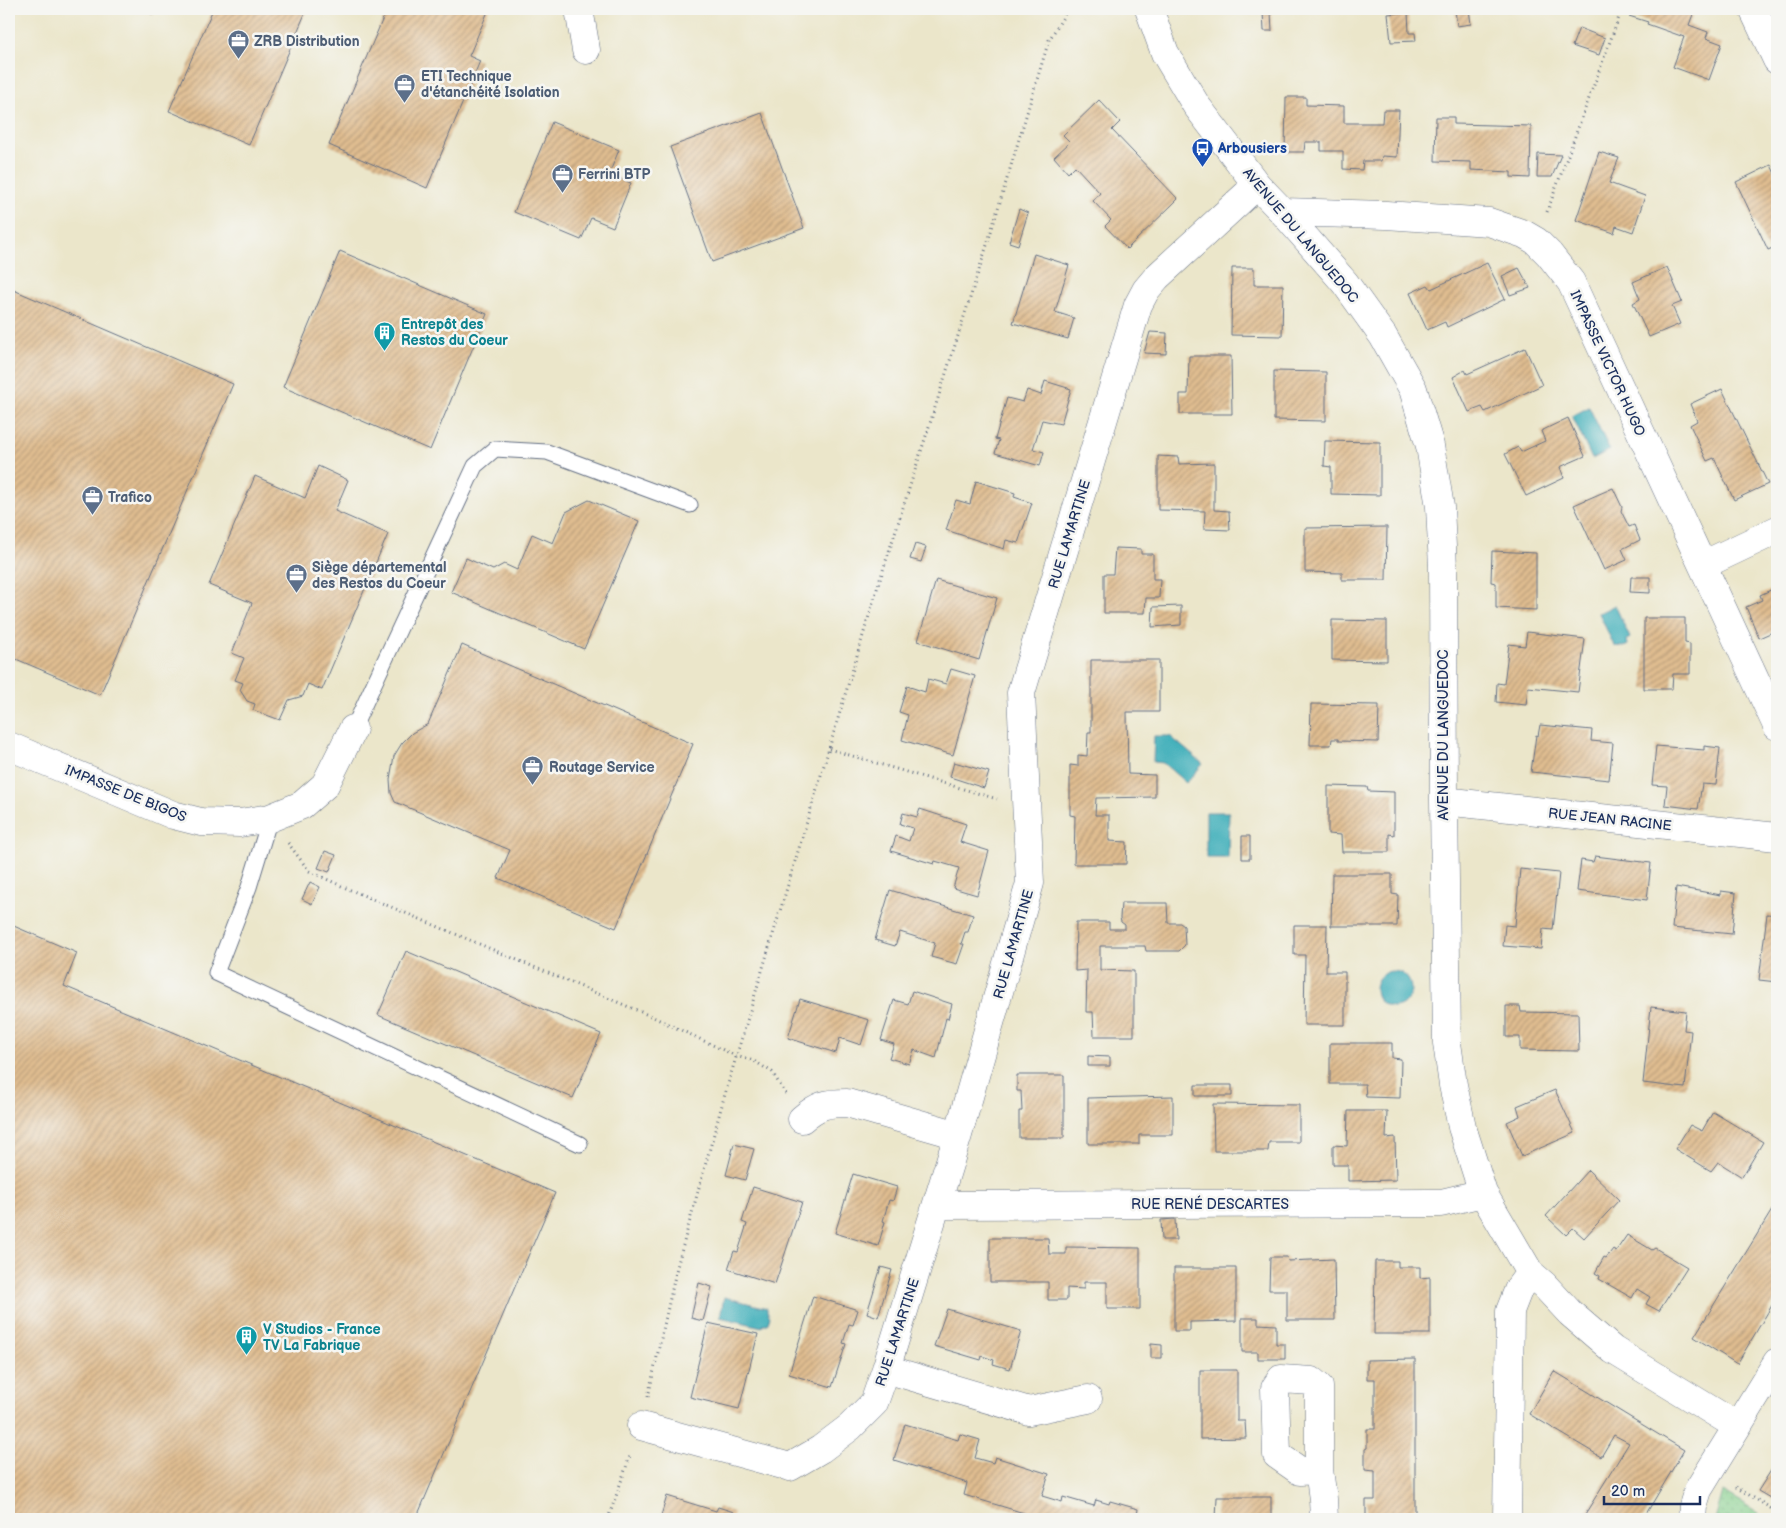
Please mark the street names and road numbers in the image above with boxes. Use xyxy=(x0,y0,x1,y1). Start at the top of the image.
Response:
street label: AVENUE DU LANGUEDOC xyxy=(1239,164,1362,306)
street label: IMPASSE VICTOR HUGO xyxy=(1566,288,1649,439)
street label: RUE LAMARTINE xyxy=(1045,478,1094,591)
street label: AVENUE DU LANGUEDOC xyxy=(1435,650,1452,820)
street label: IMPASSE DE BIGOS xyxy=(63,761,189,826)
street label: RUE JEAN RACINE xyxy=(1547,805,1673,834)
street label: RUE LAMARTINE xyxy=(990,888,1037,1001)
street label: RUE RENÉ DESCARTES xyxy=(1131,1195,1289,1213)
street label: RUE LAMARTINE xyxy=(872,1276,923,1388)

